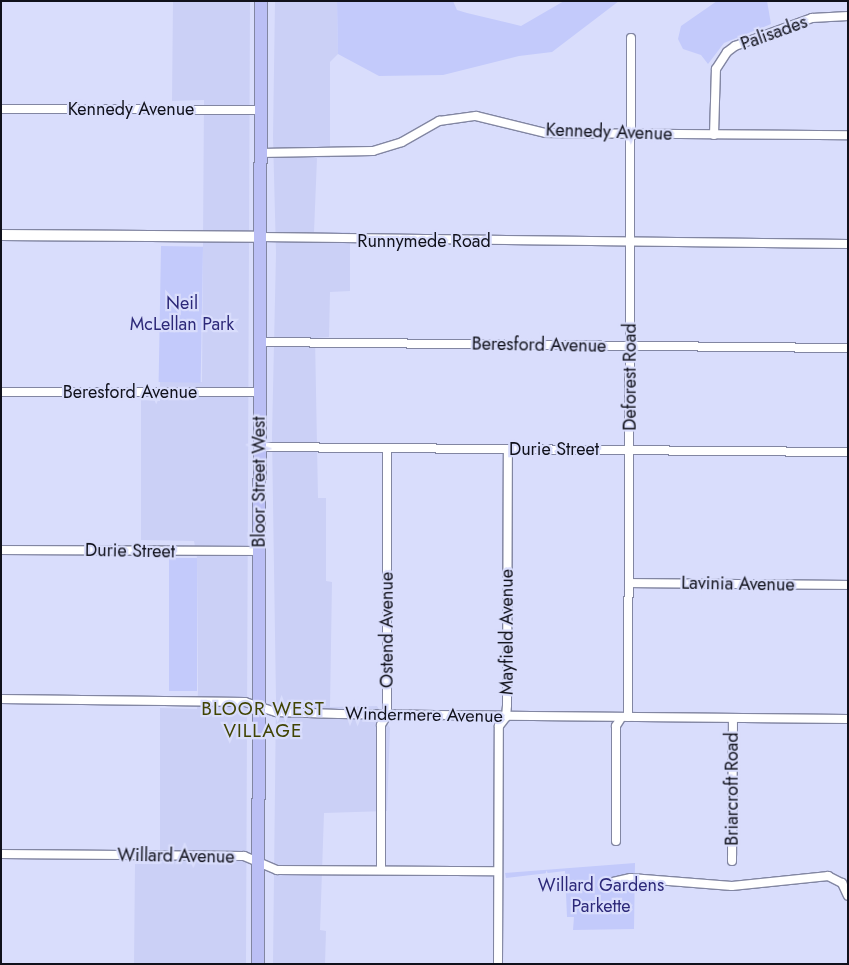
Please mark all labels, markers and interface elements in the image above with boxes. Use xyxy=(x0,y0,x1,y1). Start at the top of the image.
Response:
street label: Palisades xyxy=(738,11,810,55)
street label: Kennedy Avenue xyxy=(68,98,194,120)
street label: Kennedy Avenue xyxy=(545,119,673,145)
street label: Runnymede Road xyxy=(357,230,491,252)
park label: Neil McLellan Park xyxy=(130,293,234,336)
street label: Deforest Road xyxy=(619,323,641,431)
street label: Beresford Avenue xyxy=(472,333,606,357)
street label: Beresford Avenue xyxy=(63,381,197,403)
street label: Bloor Street West xyxy=(248,417,270,547)
street label: Durie Street xyxy=(509,438,599,460)
street label: Durie Street xyxy=(85,539,175,563)
street label: Mayfield Avenue xyxy=(496,569,518,695)
street label: Ostend Avenue xyxy=(376,572,398,688)
street label: Lavinia Avenue xyxy=(681,572,795,596)
district label: BLOOR WEST VILLAGE xyxy=(200,698,326,742)
street label: Windermere Avenue xyxy=(345,703,503,727)
street label: Briarcroft Road xyxy=(721,732,743,846)
street label: Willard Avenue xyxy=(117,844,235,868)
park label: Willard Gardens Parkette xyxy=(538,875,664,918)

